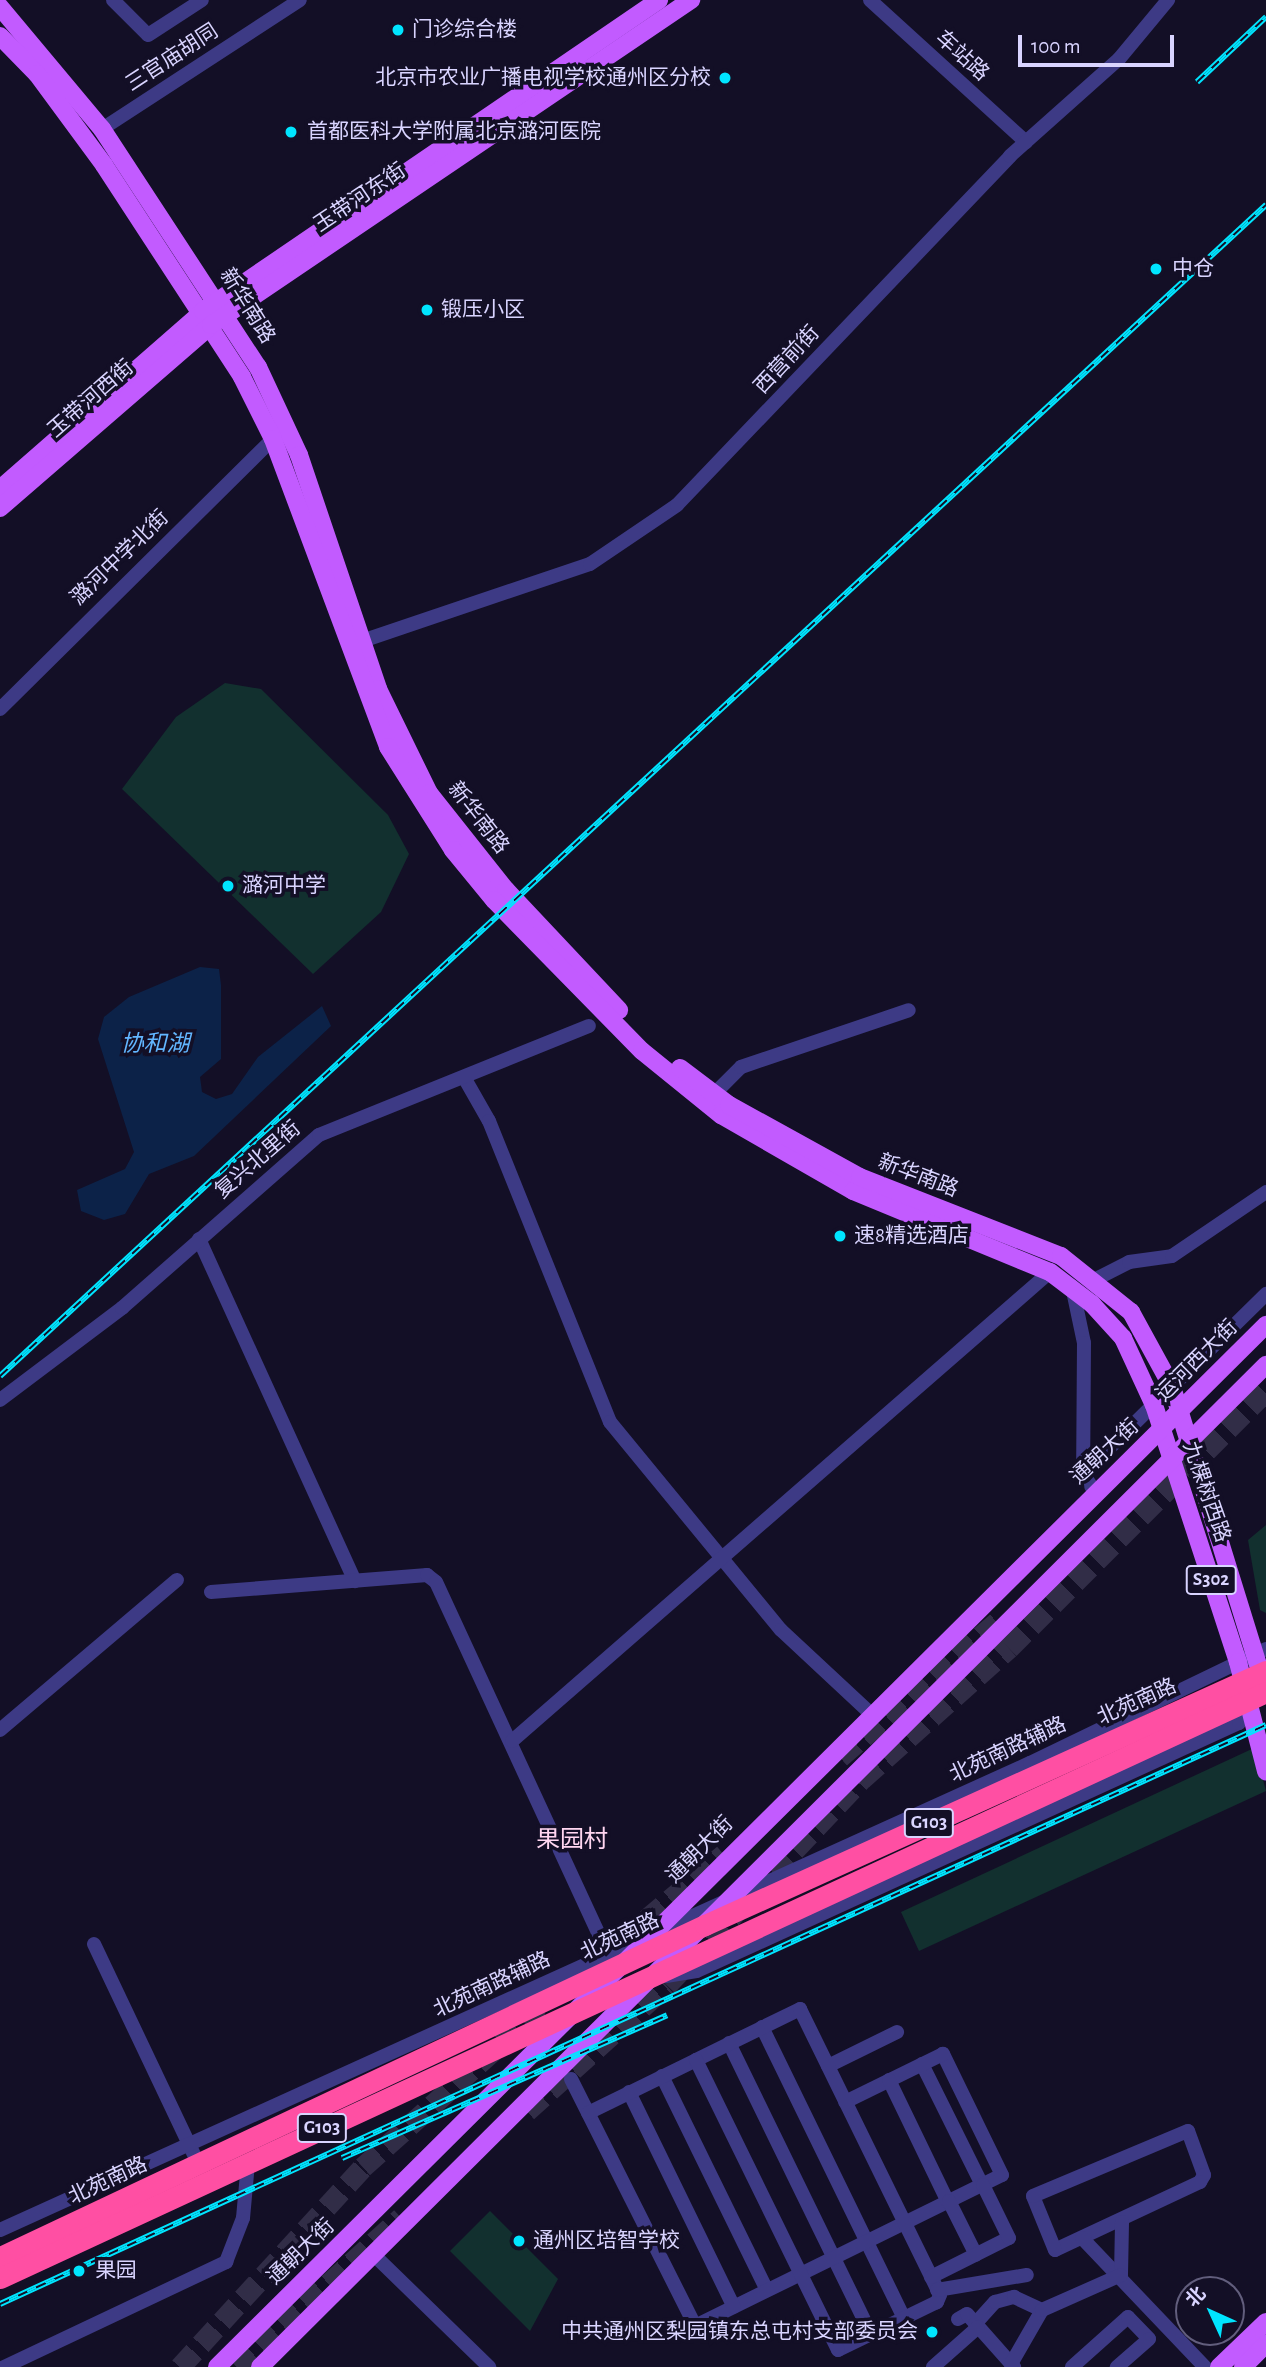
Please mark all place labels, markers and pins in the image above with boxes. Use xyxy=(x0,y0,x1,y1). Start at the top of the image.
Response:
place label: 门诊综合楼 xyxy=(412,17,517,43)
marker: 门诊综合楼 xyxy=(390,22,406,38)
place label: 北京市农业广播电视学校通州区分校 xyxy=(375,65,711,91)
marker: 北京市农业广播电视学校通州区分校 xyxy=(717,70,733,86)
place label: 首都医科大学附属北京潞河医院 xyxy=(307,119,601,145)
marker: 首都医科大学附属北京潞河医院 xyxy=(281,122,301,142)
place label: 中仓 xyxy=(1172,256,1214,282)
marker: 中仓 xyxy=(1146,259,1166,279)
place label: 锻压小区 xyxy=(441,297,525,323)
marker: 锻压小区 xyxy=(419,302,435,318)
place label: 潞河中学 xyxy=(242,873,326,899)
marker: 潞河中学 xyxy=(220,878,236,894)
place label: 速8精选酒店 xyxy=(854,1223,969,1249)
marker: 速8精选酒店 xyxy=(832,1228,848,1244)
place label: 通州区培智学校 xyxy=(533,2228,680,2254)
marker: 通州区培智学校 xyxy=(511,2233,527,2249)
place label: 果园 xyxy=(95,2258,137,2284)
marker: 果园 xyxy=(69,2261,89,2281)
place label: 中共通州区梨园镇东总屯村支部委员会 xyxy=(561,2319,918,2345)
marker: 中共通州区梨园镇东总屯村支部委员会 xyxy=(924,2324,940,2340)

